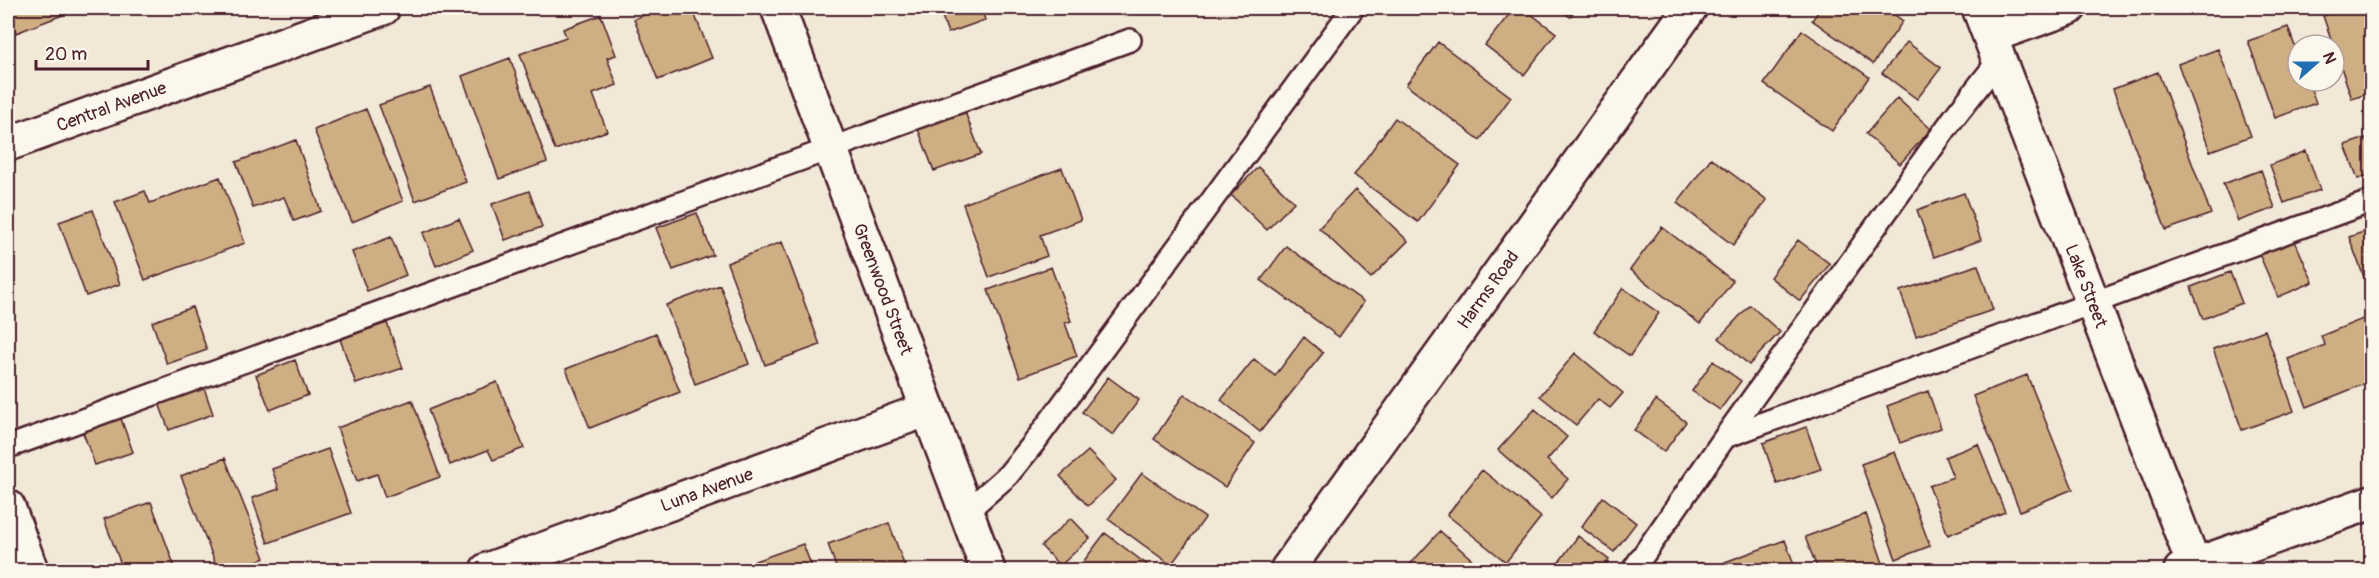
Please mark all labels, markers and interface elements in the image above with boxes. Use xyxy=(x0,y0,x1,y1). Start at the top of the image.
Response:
scale bar xyxy=(36,33,148,71)
north arrow xyxy=(2286,33,2346,93)
text: 20 m xyxy=(45,43,87,66)
text: N xyxy=(2318,49,2340,67)
street label: Central Avenue xyxy=(53,76,170,137)
street label: Greenwood Street xyxy=(847,220,918,359)
street label: Lake Street xyxy=(2059,241,2113,332)
street label: Harms Road xyxy=(1453,246,1524,334)
street label: Luna Avenue xyxy=(657,463,757,518)

